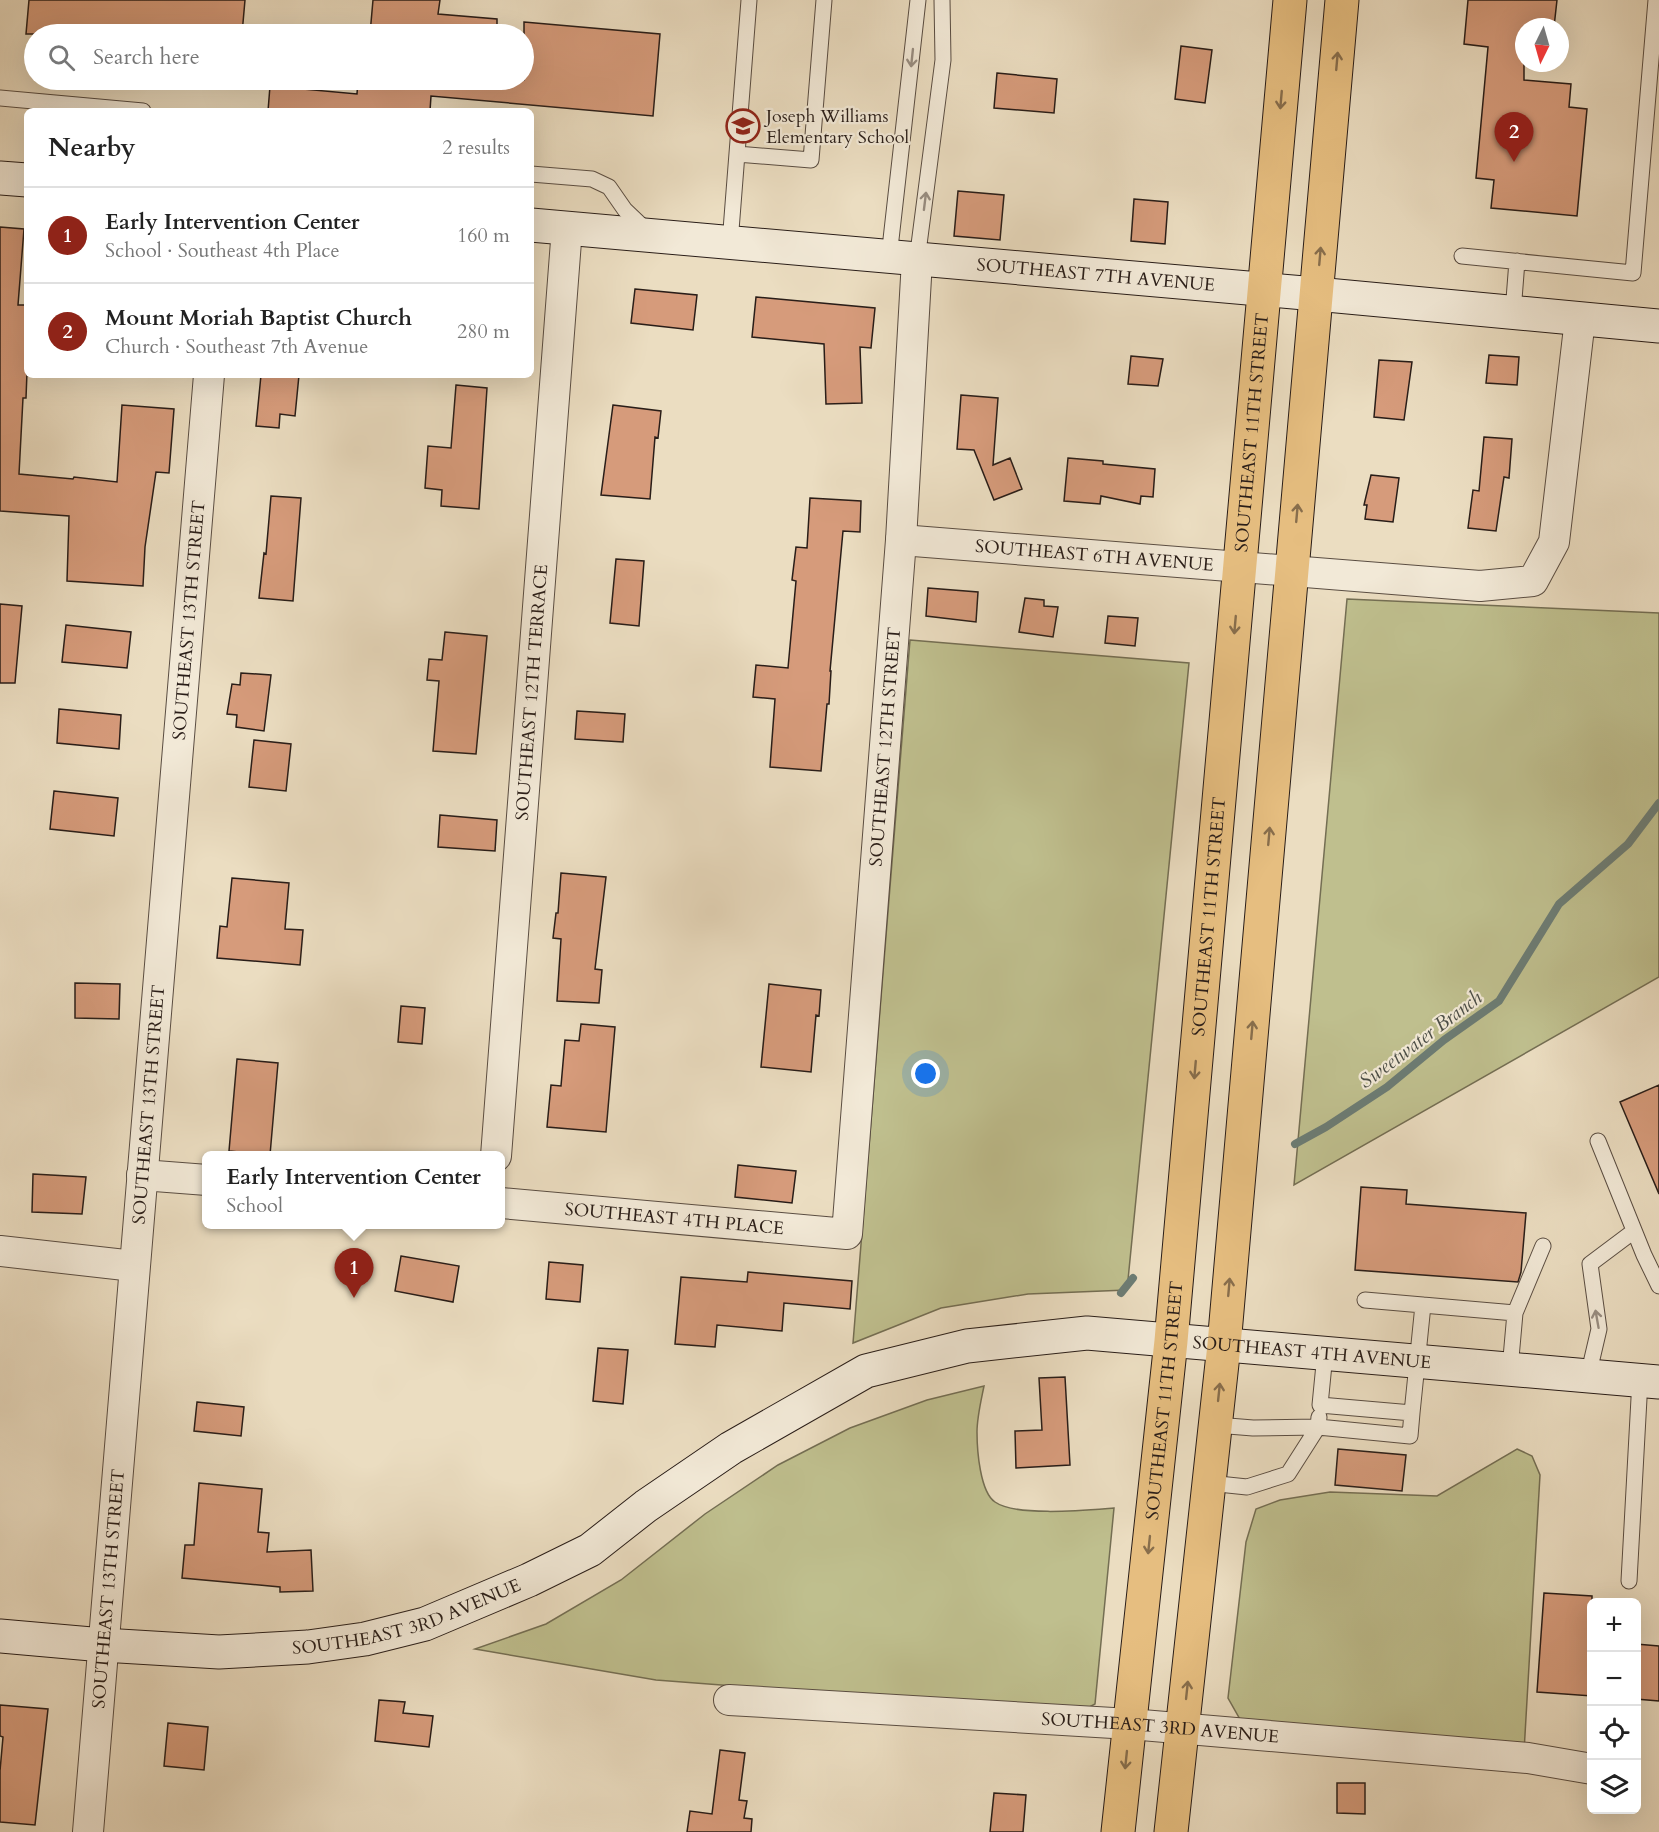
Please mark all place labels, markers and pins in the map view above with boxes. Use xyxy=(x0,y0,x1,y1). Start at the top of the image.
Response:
place label: Joseph Williams Elementary School xyxy=(763,104,909,150)
school or university icon: Joseph Williams Elementary School xyxy=(725,108,761,144)
pin: 2 xyxy=(1494,112,1534,162)
pin: 1 xyxy=(334,1248,374,1298)

